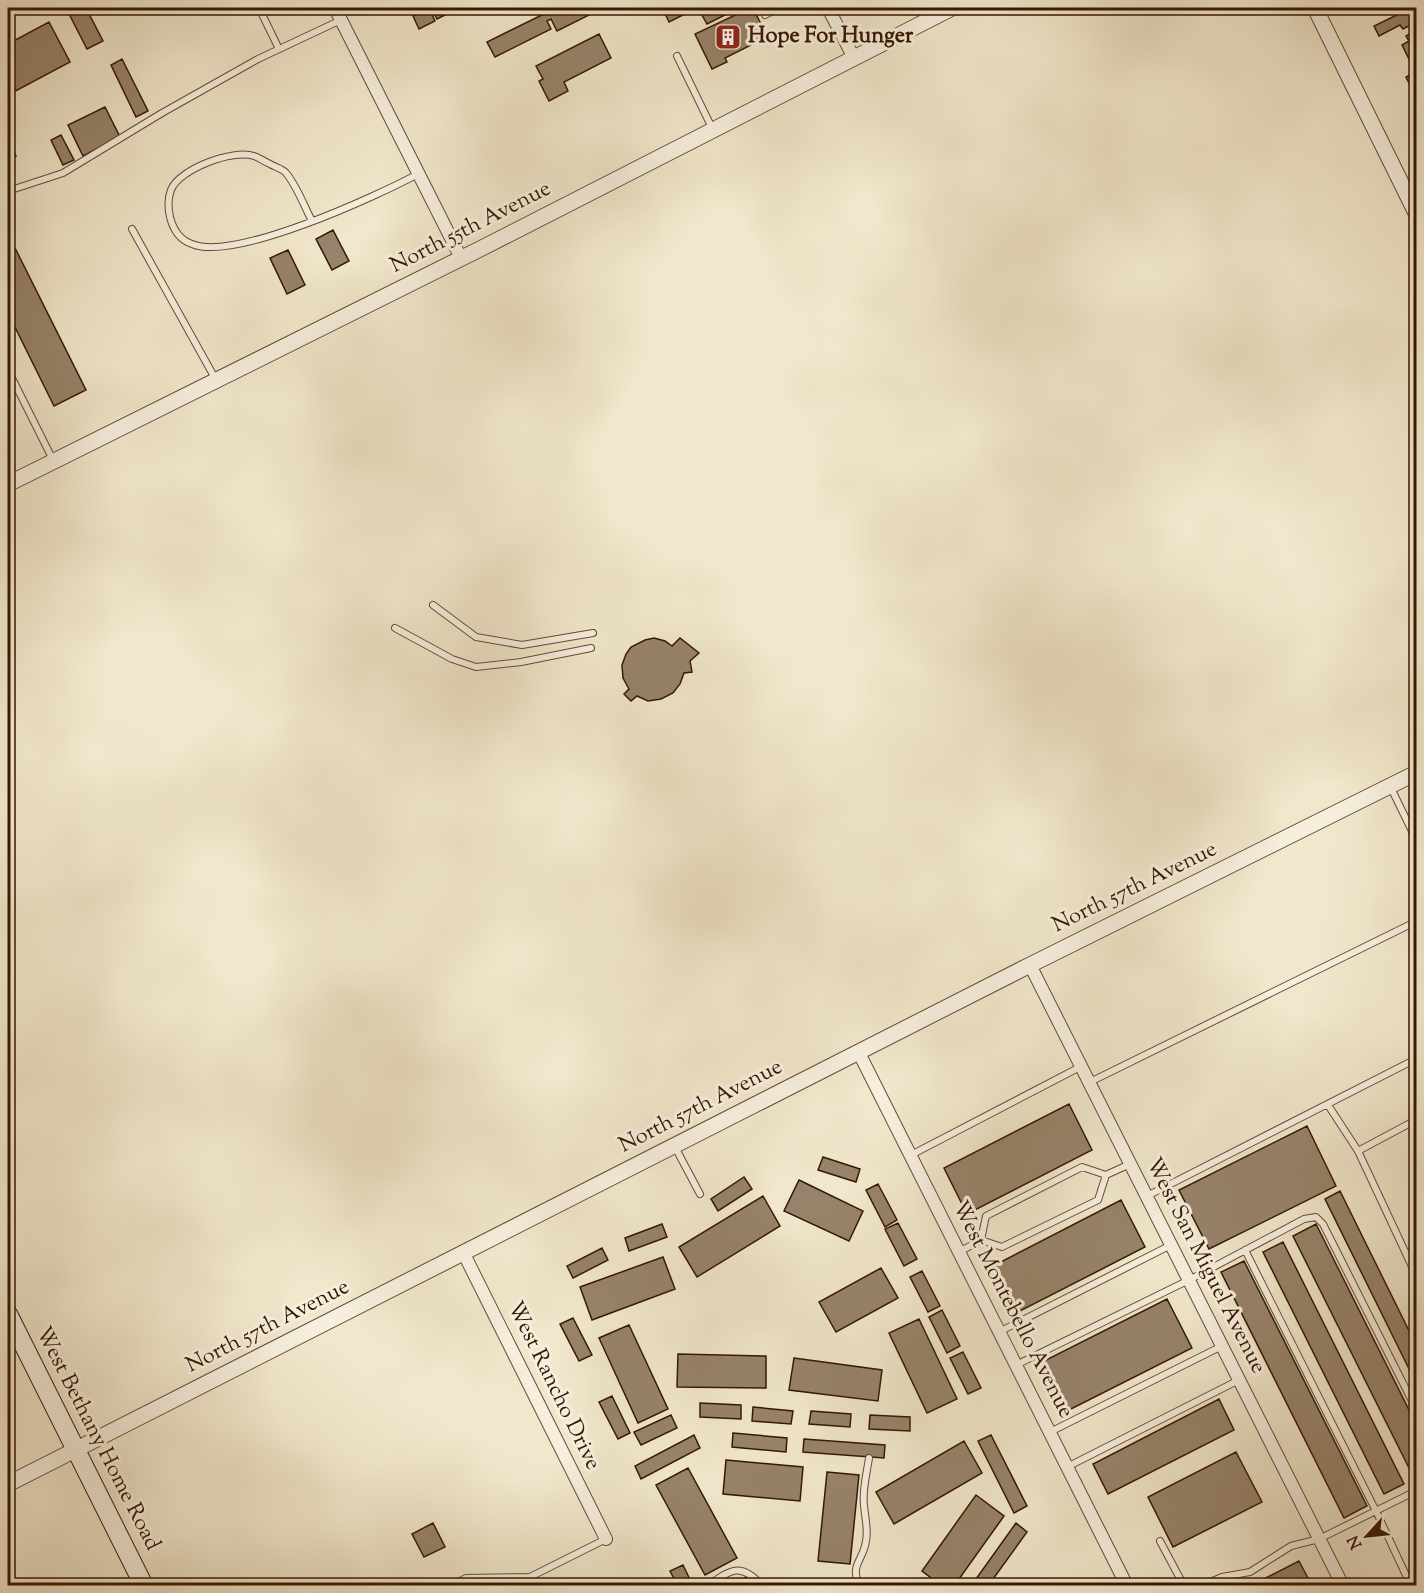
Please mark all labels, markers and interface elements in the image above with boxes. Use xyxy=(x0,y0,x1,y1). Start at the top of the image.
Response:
place label: Hope For Hunger xyxy=(748,21,914,53)
building icon: Hope For Hunger xyxy=(713,22,743,52)
street label: North 55th Avenue xyxy=(385,174,557,282)
street label: North 57th Avenue xyxy=(1047,834,1223,942)
street label: North 57th Avenue xyxy=(614,1052,788,1162)
street label: West San Miguel Avenue xyxy=(1137,1152,1273,1380)
street label: West Montebello Avenue xyxy=(943,1196,1081,1424)
street label: North 57th Avenue xyxy=(181,1272,355,1382)
street label: West Rancho Drive xyxy=(498,1296,608,1476)
street label: West Bethany Home Road xyxy=(26,1321,168,1557)
north arrow xyxy=(1337,1506,1397,1566)
text: N xyxy=(1343,1531,1369,1553)

